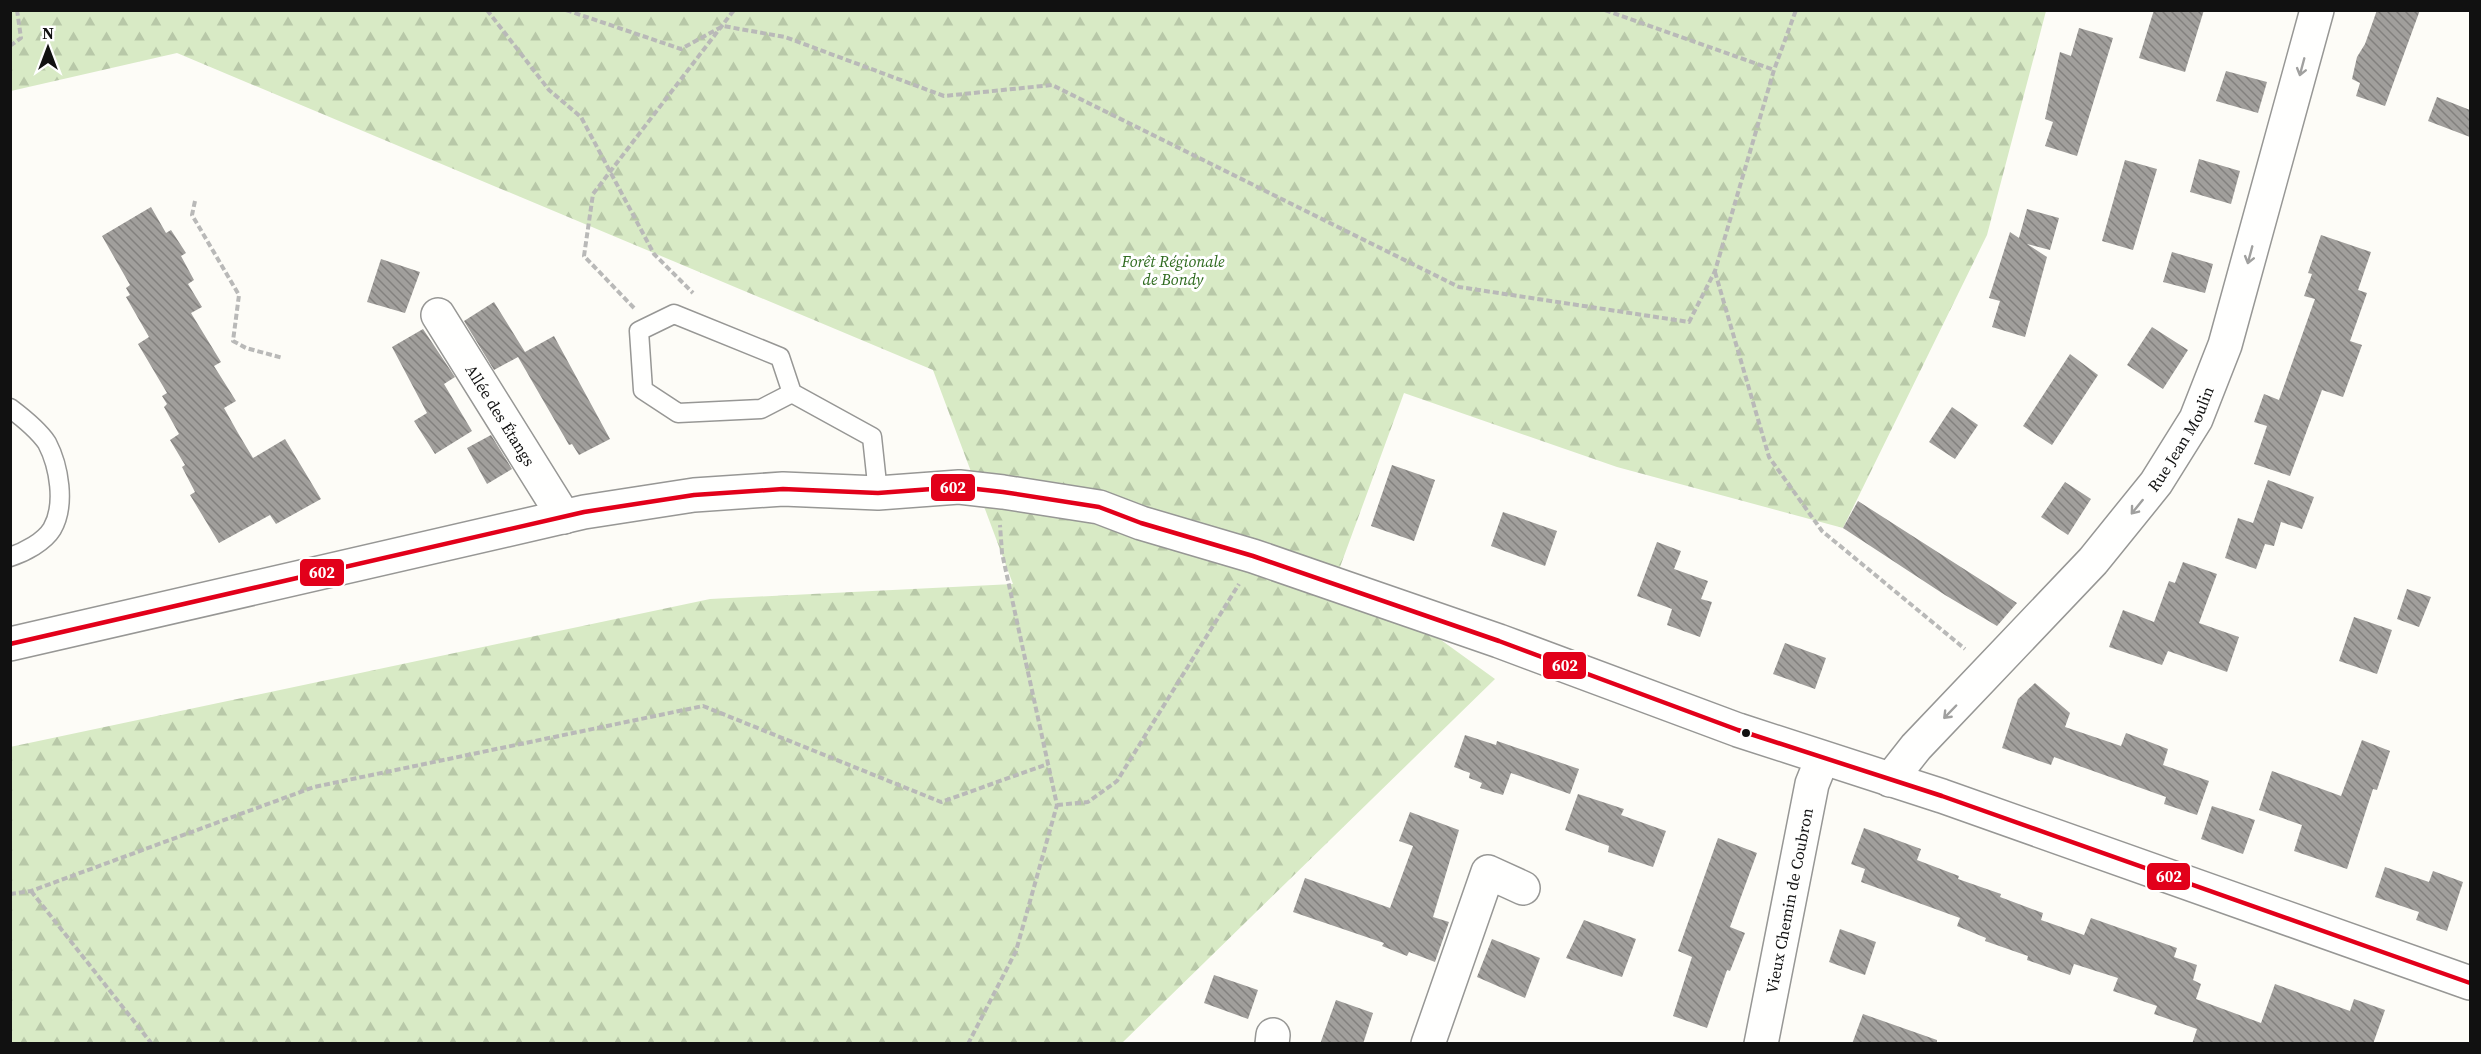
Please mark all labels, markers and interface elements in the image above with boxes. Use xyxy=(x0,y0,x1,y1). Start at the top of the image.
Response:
north arrow xyxy=(18,18,78,78)
text: N xyxy=(42,22,54,44)
one-way arrow xyxy=(2295,57,2307,76)
one-way arrow xyxy=(2244,245,2255,264)
park label: Forêt Régionale de Bondy xyxy=(1120,250,1225,290)
street label: Allée des Étangs xyxy=(460,360,541,470)
street label: Rue Jean Moulin xyxy=(2142,383,2219,496)
line badge: 602 xyxy=(930,473,976,502)
text: 602 xyxy=(940,476,966,498)
one-way arrow xyxy=(2130,499,2143,515)
line badge: 602 xyxy=(299,558,345,587)
text: 602 xyxy=(309,561,335,583)
line badge: 602 xyxy=(1542,651,1587,680)
text: 602 xyxy=(1552,654,1578,676)
one-way arrow xyxy=(1943,704,1957,719)
unlabelled marker xyxy=(1740,727,1752,739)
street label: Vieux Chemin de Coubron xyxy=(1760,806,1818,995)
line badge: 602 xyxy=(2146,862,2191,891)
text: 602 xyxy=(2156,865,2182,887)

